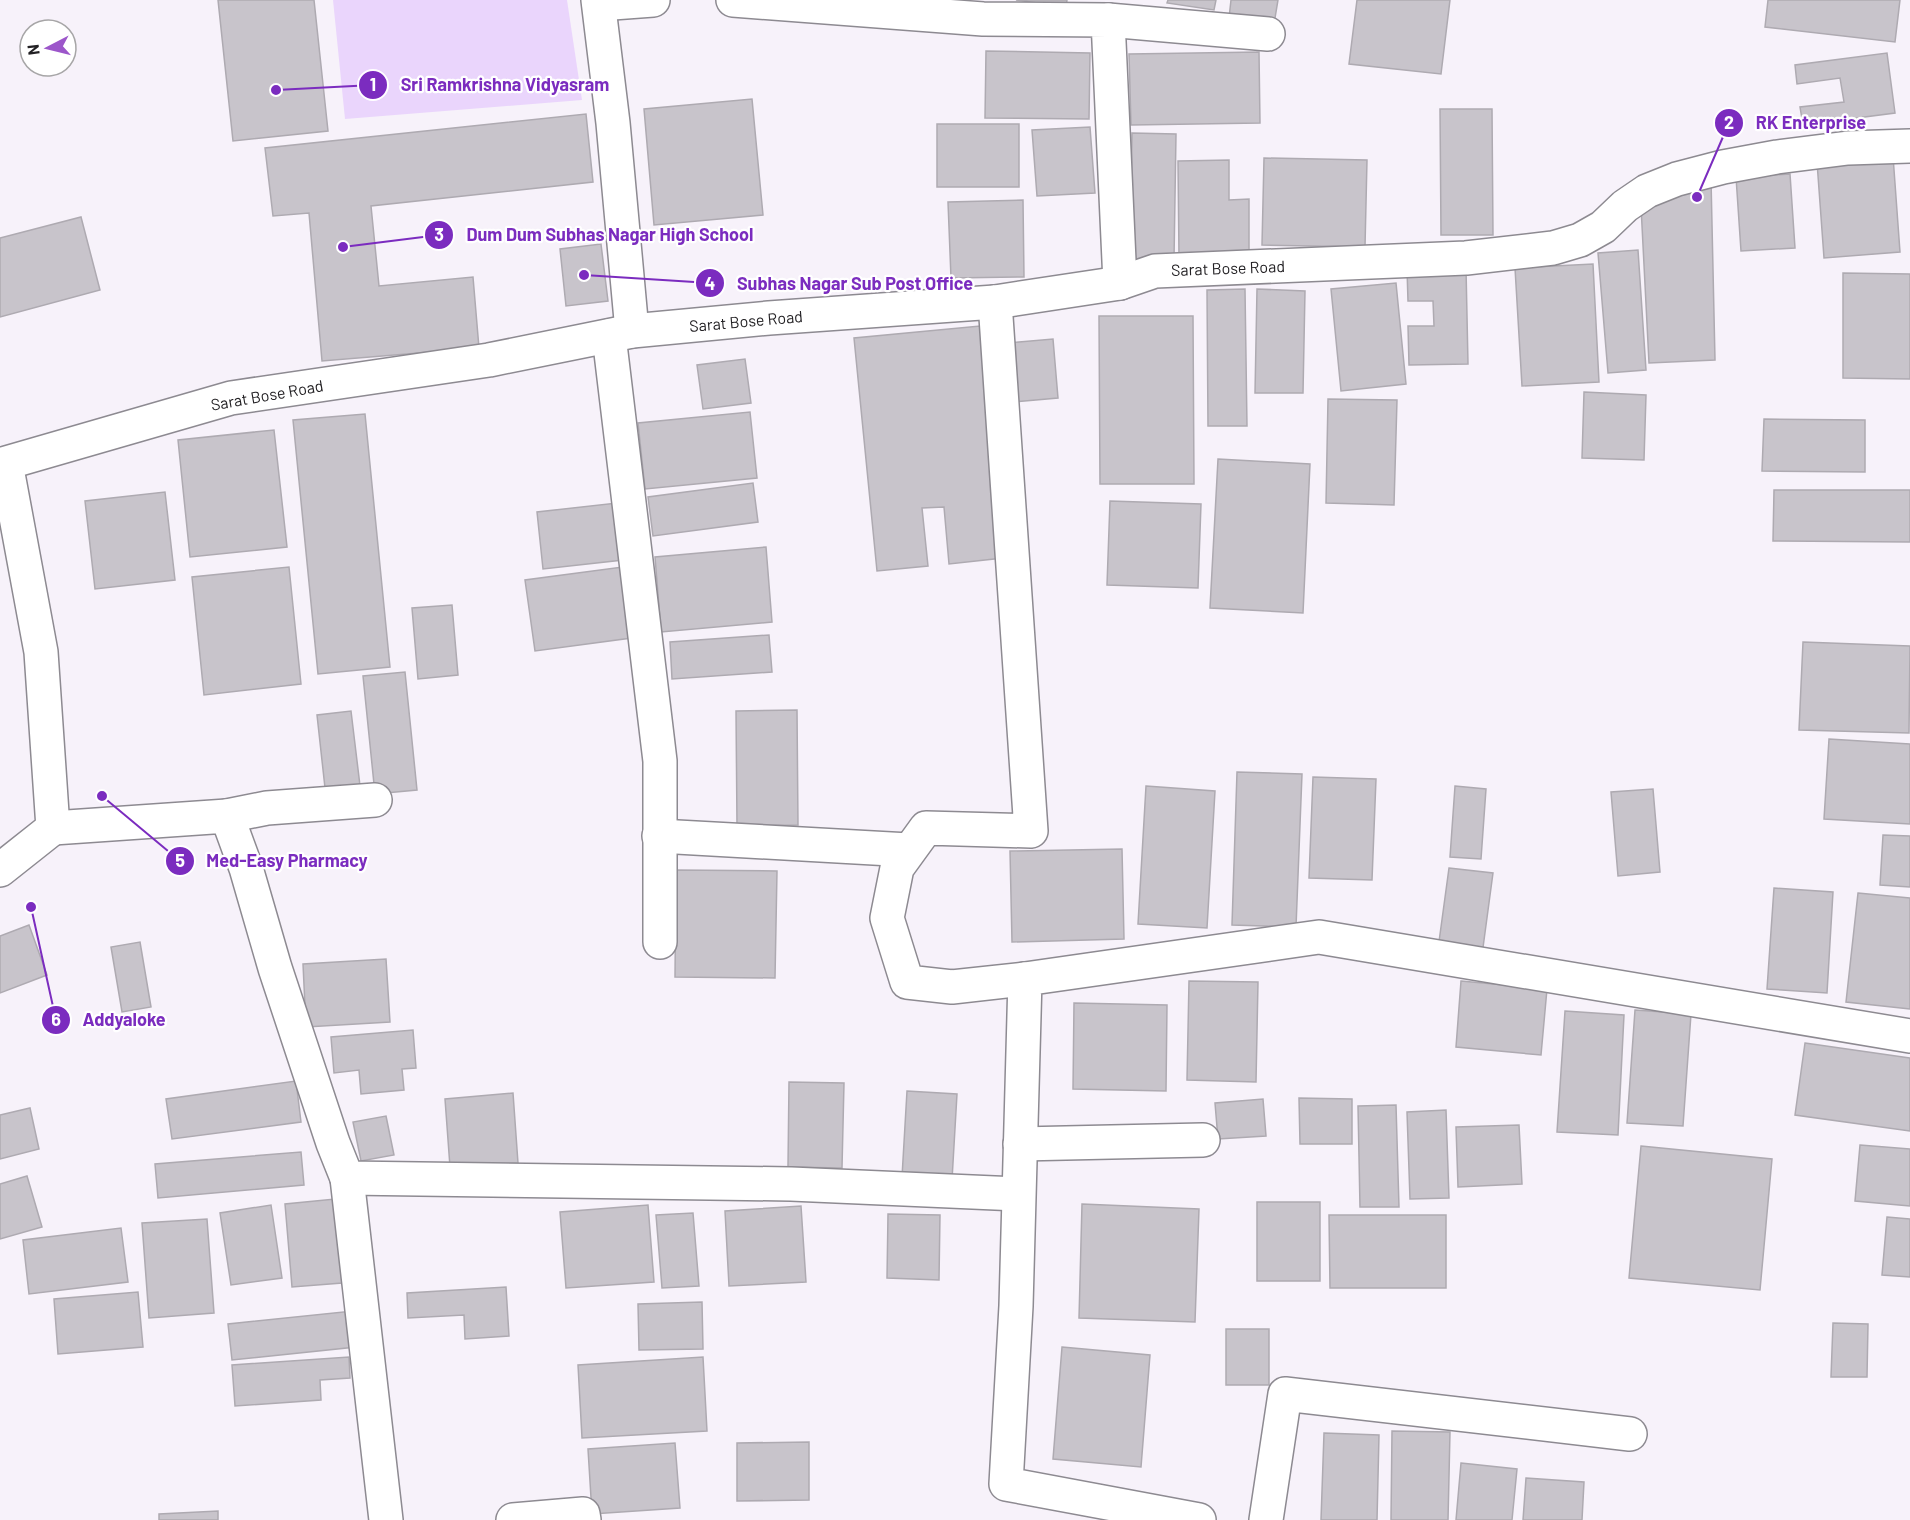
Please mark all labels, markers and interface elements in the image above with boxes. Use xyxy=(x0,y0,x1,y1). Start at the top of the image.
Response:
north arrow xyxy=(18,18,78,78)
text: N xyxy=(23,43,43,56)
callout: Sri Ramkrishna Vidyasram xyxy=(358,67,621,103)
text: 1 xyxy=(370,73,376,95)
text: Sri Ramkrishna Vidyasram xyxy=(401,73,609,95)
callout: RK Enterprise xyxy=(1714,105,1878,141)
text: 2 xyxy=(1724,111,1734,133)
text: RK Enterprise xyxy=(1756,111,1866,133)
callout: Dum Dum Subhas Nagar High School xyxy=(424,217,765,253)
text: 3 xyxy=(434,223,444,245)
text: Dum Dum Subhas Nagar High School xyxy=(466,223,754,245)
street label: Sarat Bose Road xyxy=(1171,256,1285,279)
callout: Subhas Nagar Sub Post Office xyxy=(695,265,985,301)
text: 4 xyxy=(705,272,716,294)
text: Subhas Nagar Sub Post Office xyxy=(737,272,973,294)
street label: Sarat Bose Road xyxy=(688,306,804,335)
street label: Sarat Bose Road xyxy=(209,375,325,414)
callout: Med-Easy Pharmacy xyxy=(165,843,380,879)
text: 5 xyxy=(175,849,185,871)
text: Med-Easy Pharmacy xyxy=(206,849,368,871)
callout: Addyaloke xyxy=(41,1002,178,1038)
text: 6 xyxy=(51,1008,61,1030)
text: Addyaloke xyxy=(82,1008,166,1030)

